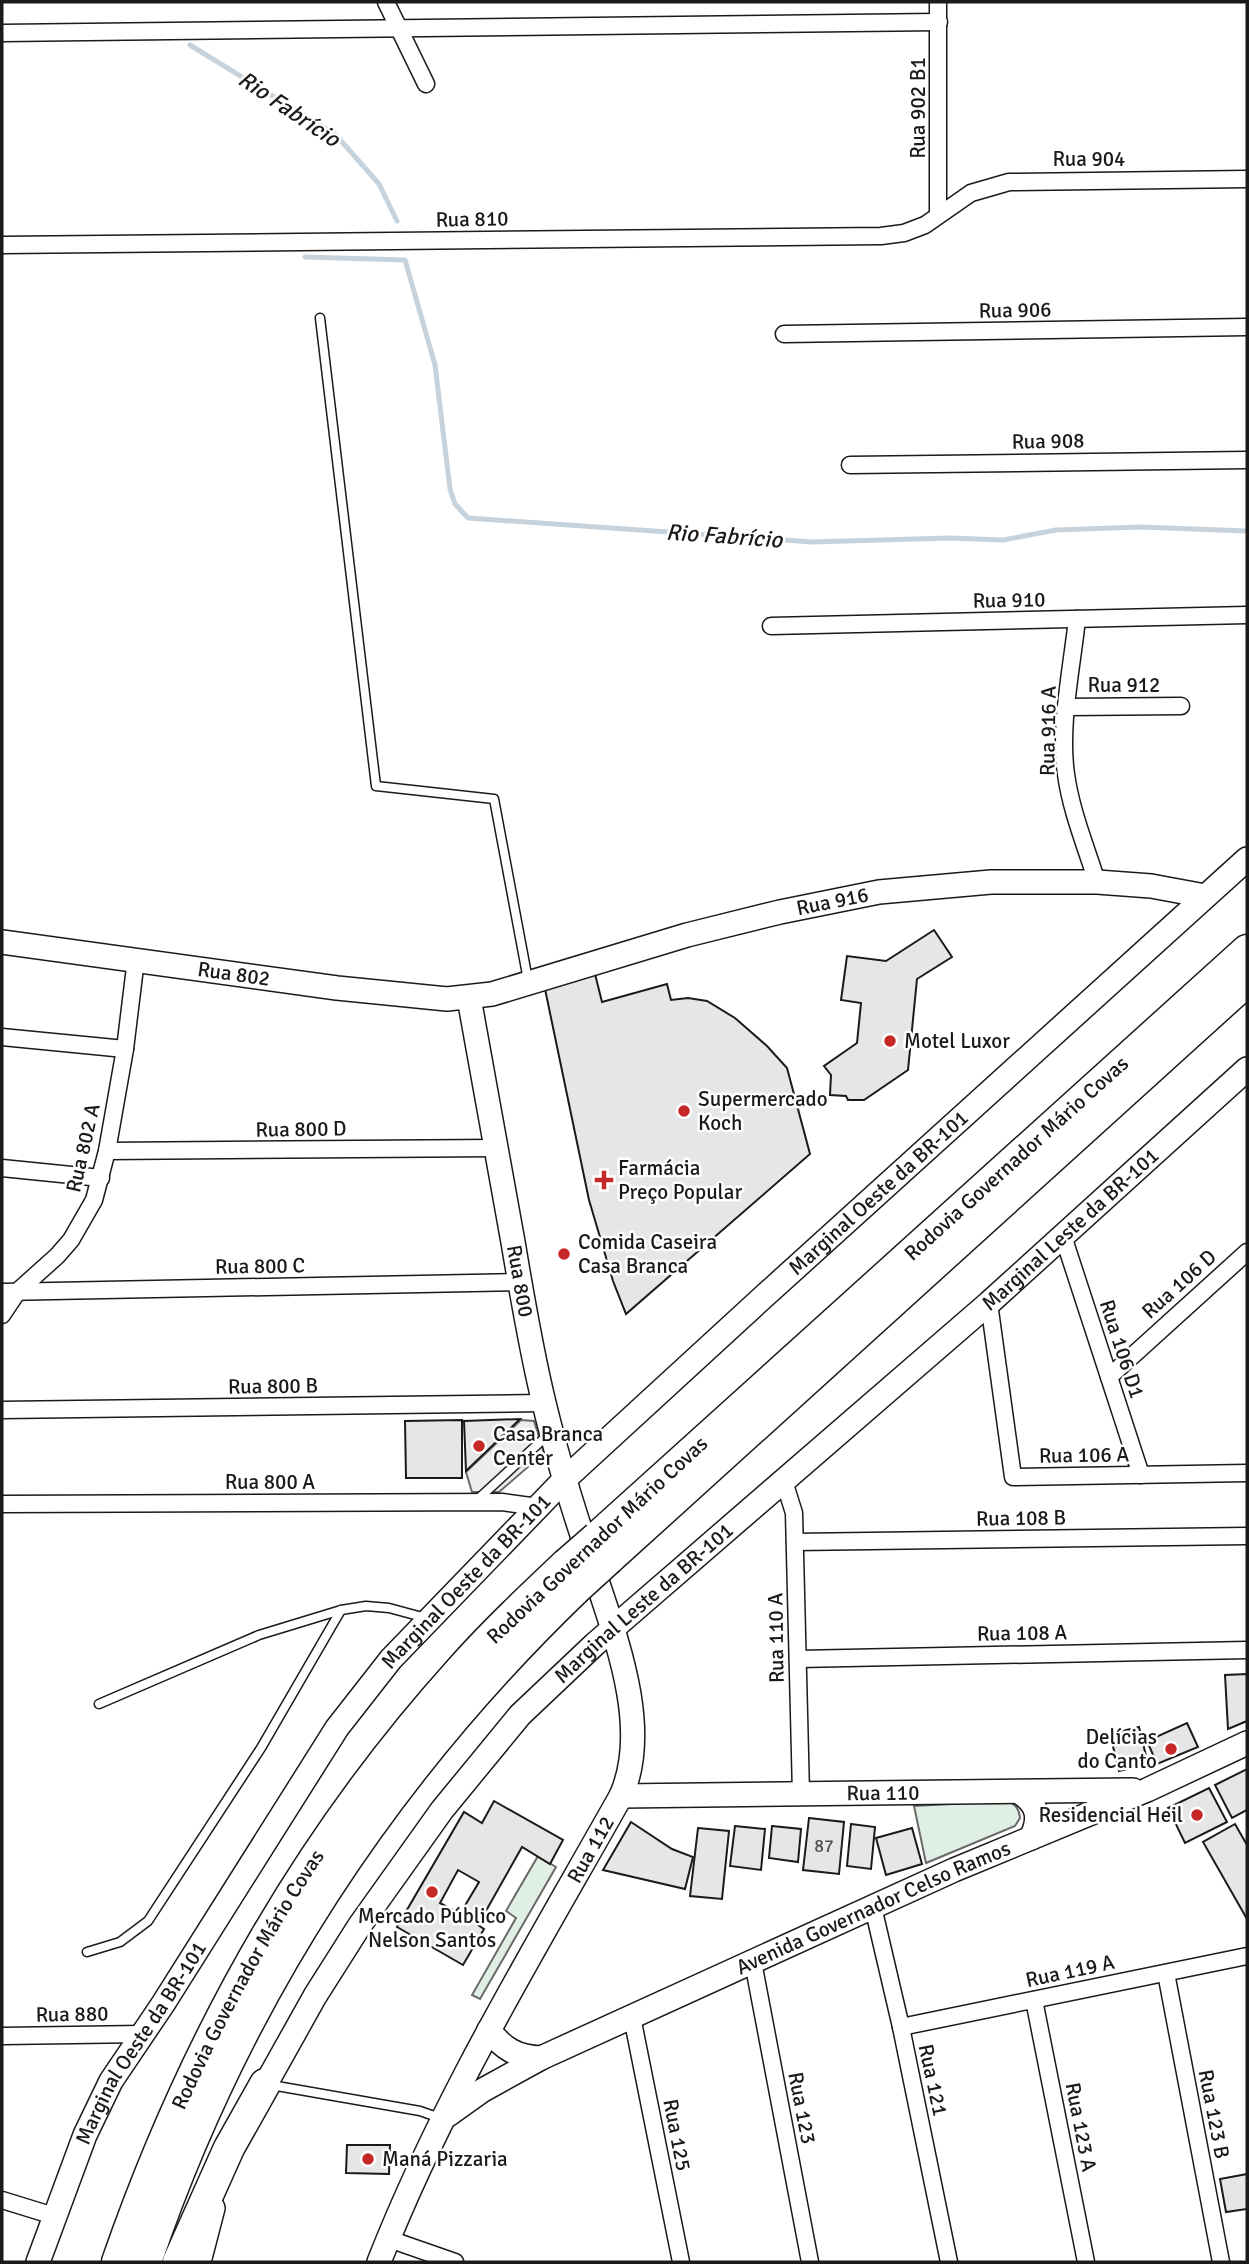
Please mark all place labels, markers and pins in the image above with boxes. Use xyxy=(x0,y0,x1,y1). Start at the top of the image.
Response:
place label: Motel Luxor xyxy=(904,1028,1010,1054)
marker: Motel Luxor xyxy=(882,1033,898,1049)
place label: Supermercado Koch xyxy=(698,1086,828,1136)
marker: Supermercado Koch xyxy=(676,1103,692,1119)
place label: Farmácia Preço Popular xyxy=(618,1155,742,1205)
marker: Farmácia Preço Popular xyxy=(596,1172,612,1188)
place label: Comida Caseira Casa Branca xyxy=(578,1229,717,1279)
marker: Comida Caseira Casa Branca xyxy=(556,1246,572,1262)
place label: Casa Branca Center xyxy=(493,1421,603,1471)
marker: Casa Branca Center xyxy=(471,1438,487,1454)
place label: Delícias do Canto xyxy=(1078,1724,1157,1774)
marker: Delícias do Canto xyxy=(1163,1741,1179,1757)
place label: Residencial Heil xyxy=(1038,1802,1183,1828)
marker: Residencial Heil xyxy=(1189,1807,1205,1823)
marker: Mercado Público Nelson Santos xyxy=(424,1884,440,1900)
place label: Mercado Público Nelson Santos xyxy=(358,1903,506,1953)
place label: Maná Pizzaria xyxy=(382,2146,508,2172)
marker: Maná Pizzaria xyxy=(360,2151,376,2167)

